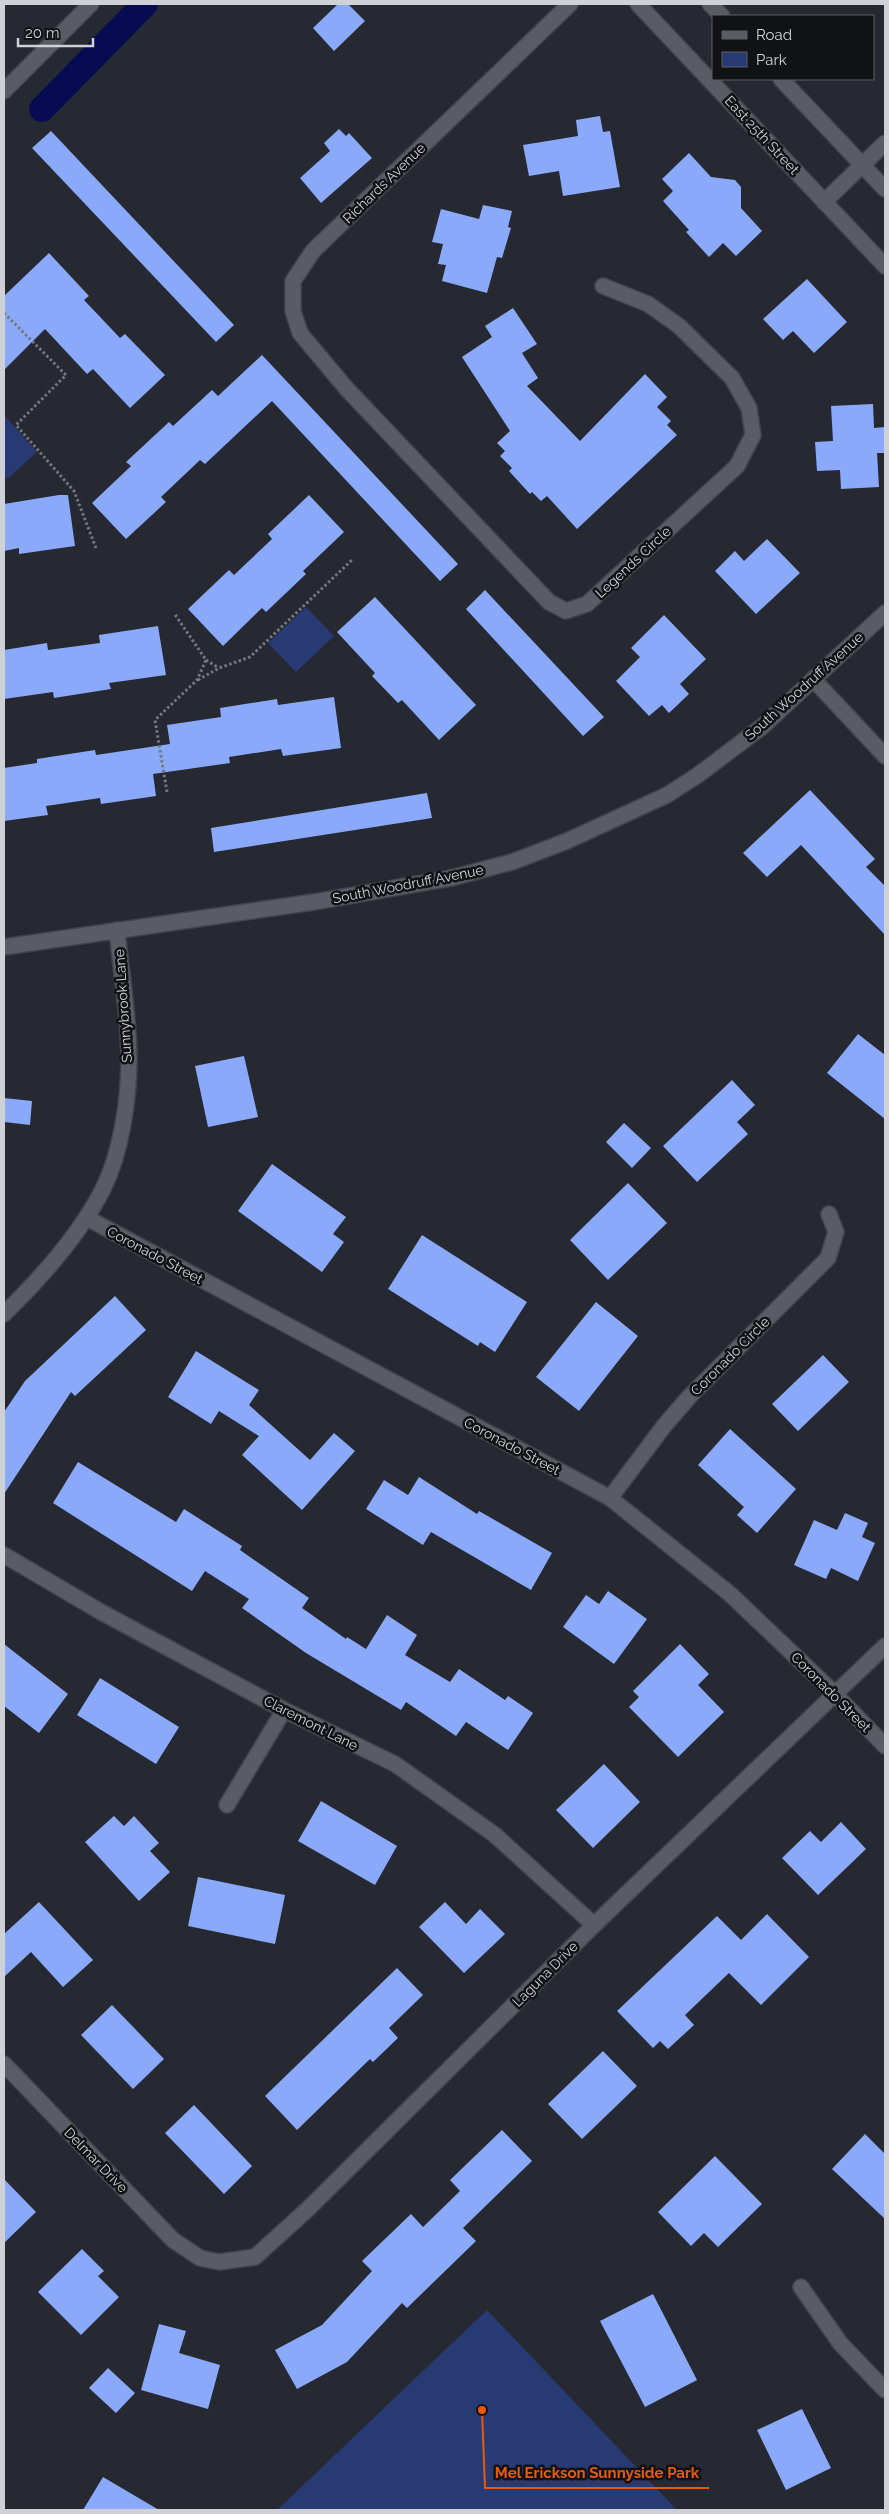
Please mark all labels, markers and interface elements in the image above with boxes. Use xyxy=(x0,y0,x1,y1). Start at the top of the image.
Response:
scale bar xyxy=(18,15,92,47)
legend xyxy=(712,15,874,80)
text: 20 m xyxy=(25,24,60,42)
text: Road xyxy=(756,26,792,44)
text: Park xyxy=(756,51,787,69)
street label: East 25th Street xyxy=(722,93,803,178)
street label: Richards Avenue xyxy=(340,140,428,226)
street label: Legends Circle xyxy=(592,523,674,601)
street label: South Woodruff Avenue xyxy=(742,629,866,743)
street label: South Woodruff Avenue xyxy=(331,862,485,906)
street label: Sunnybrook Lane xyxy=(111,949,135,1063)
street label: Coronado Street xyxy=(104,1223,206,1287)
street label: Coronado Circle xyxy=(687,1313,773,1399)
street label: Coronado Street xyxy=(461,1414,563,1478)
street label: Coronado Street xyxy=(788,1649,874,1735)
street label: Claremont Lane xyxy=(261,1692,361,1754)
street label: Laguna Drive xyxy=(509,1938,581,2010)
street label: Delmar Drive xyxy=(61,2124,131,2196)
callout: Mel Erickson Sunnyside Park xyxy=(485,2458,709,2488)
text: Mel Erickson Sunnyside Park xyxy=(495,2464,700,2482)

